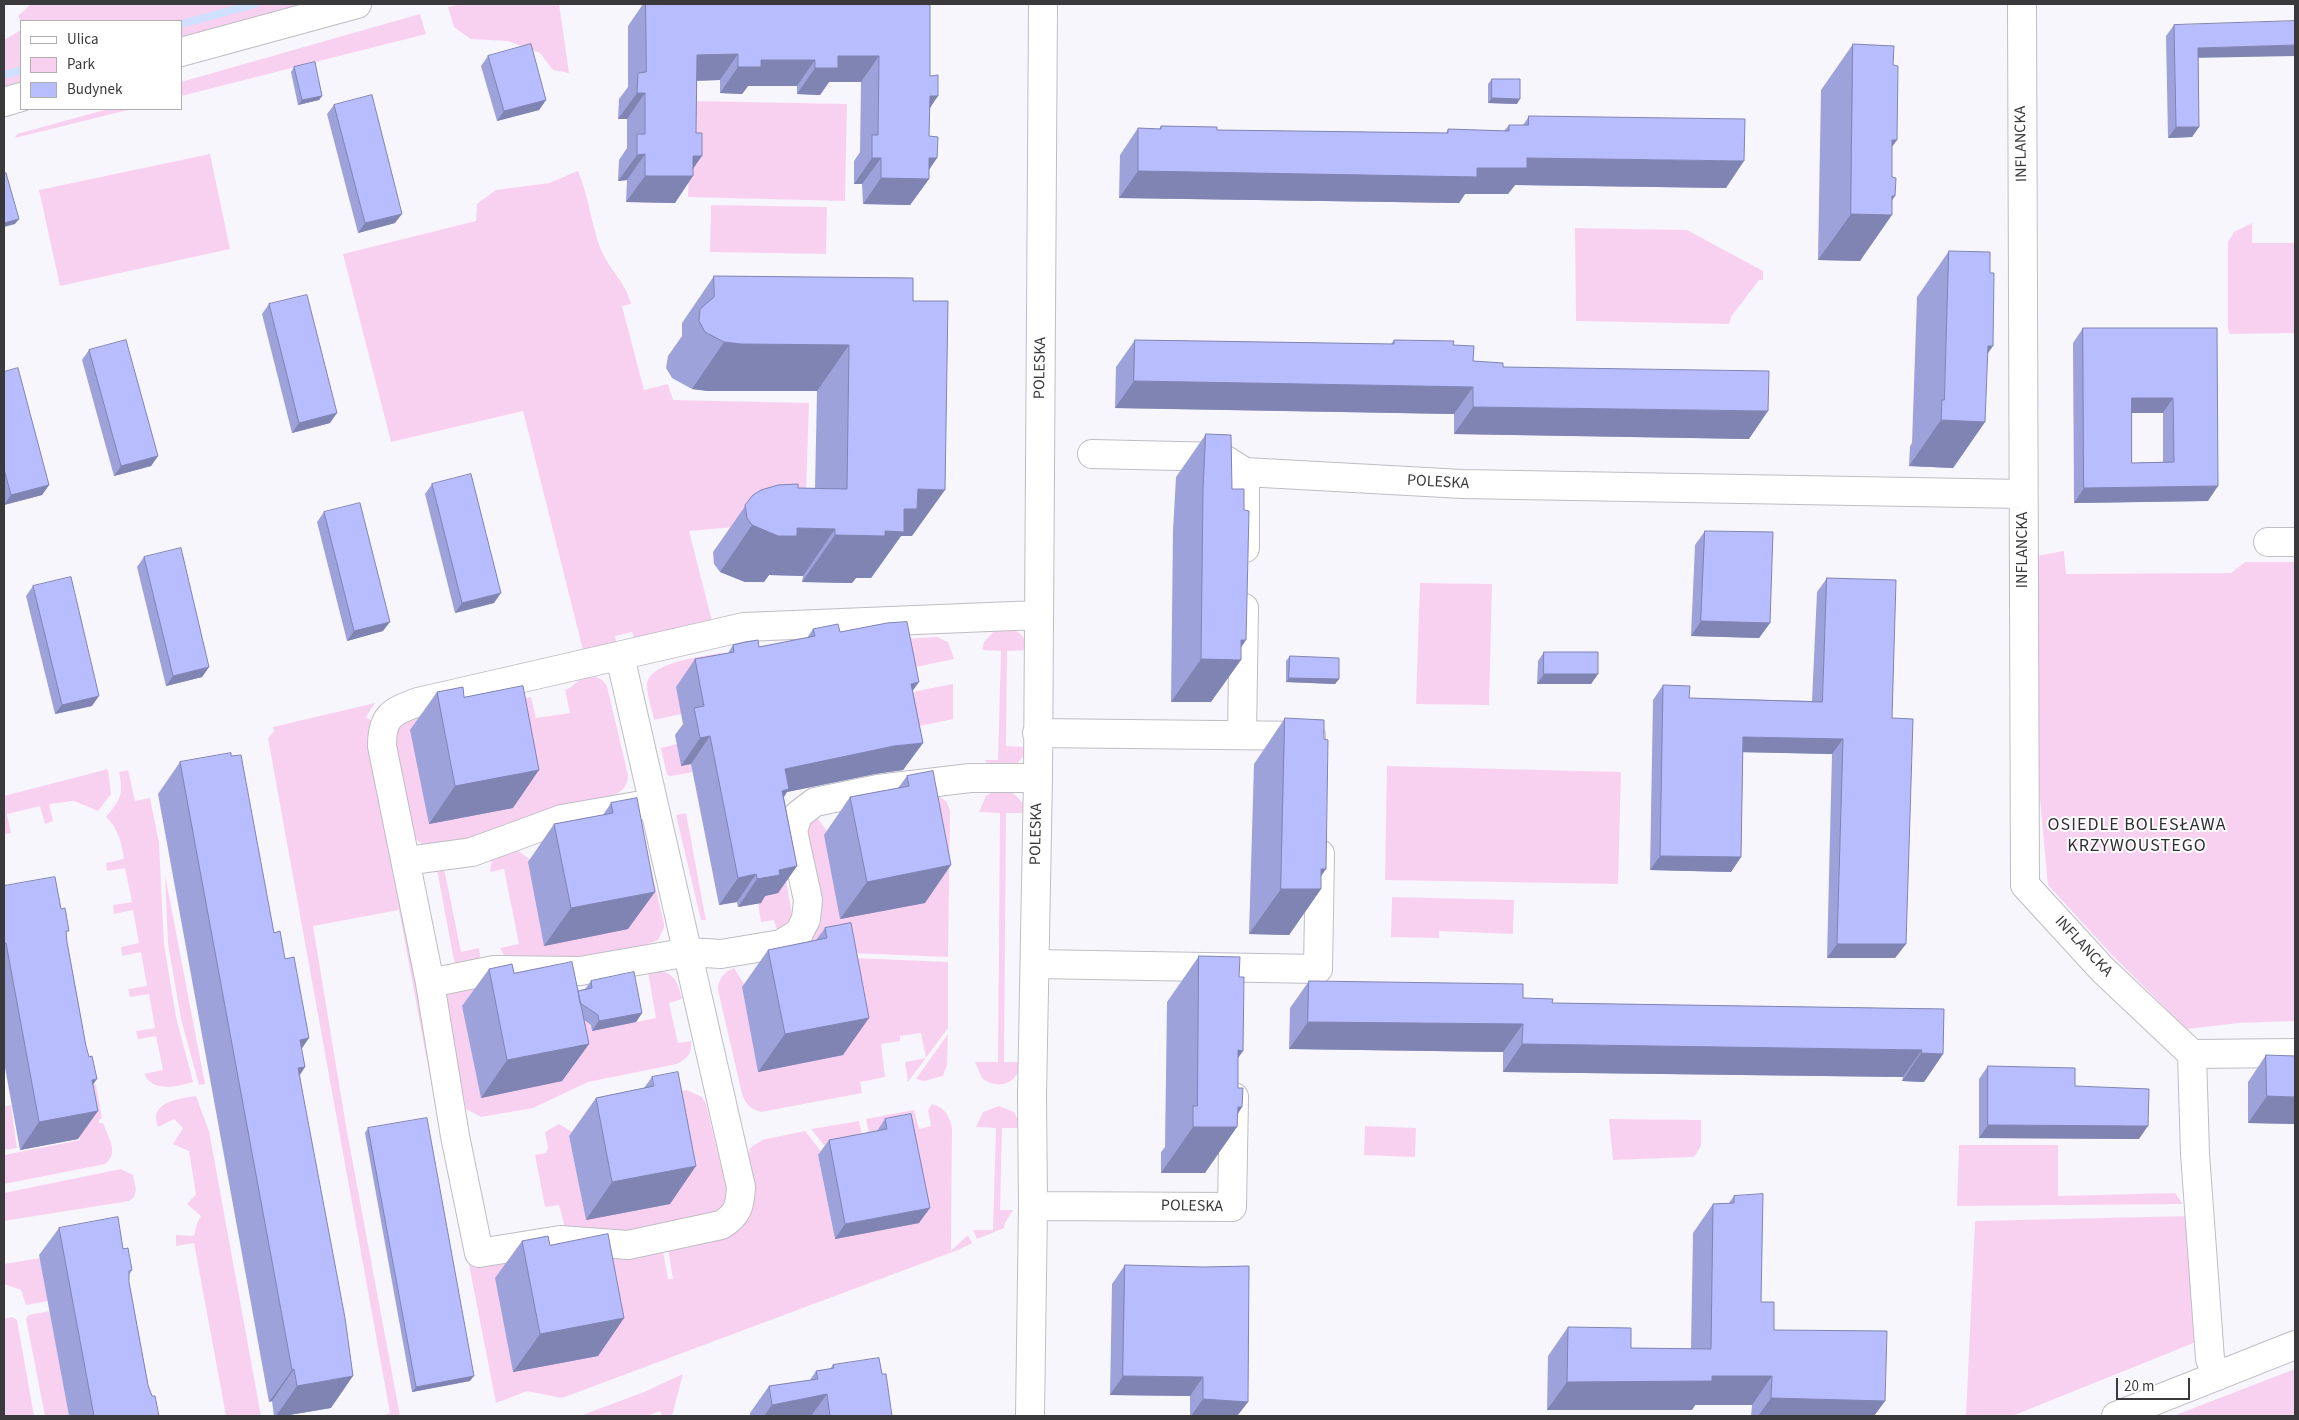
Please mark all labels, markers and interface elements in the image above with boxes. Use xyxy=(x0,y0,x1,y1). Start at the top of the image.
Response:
legend xyxy=(20,20,182,110)
text: Ulica xyxy=(67,29,98,50)
text: Park xyxy=(67,54,95,75)
text: Budynek xyxy=(67,79,122,100)
street label: INFLANCKA xyxy=(2012,106,2032,182)
street label: POLESKA xyxy=(1031,337,1051,399)
street label: POLESKA xyxy=(1406,472,1470,494)
street label: INFLANCKA xyxy=(2013,512,2033,588)
street label: POLESKA xyxy=(1027,803,1047,865)
district label: OSIEDLE BOLESŁAWA KRZYWOUSTEGO xyxy=(2045,815,2229,858)
street label: INFLANCKA xyxy=(2050,913,2116,981)
street label: POLESKA xyxy=(1161,1197,1223,1217)
scale bar xyxy=(2119,1368,2193,1400)
text: 20 m xyxy=(2124,1376,2154,1397)

